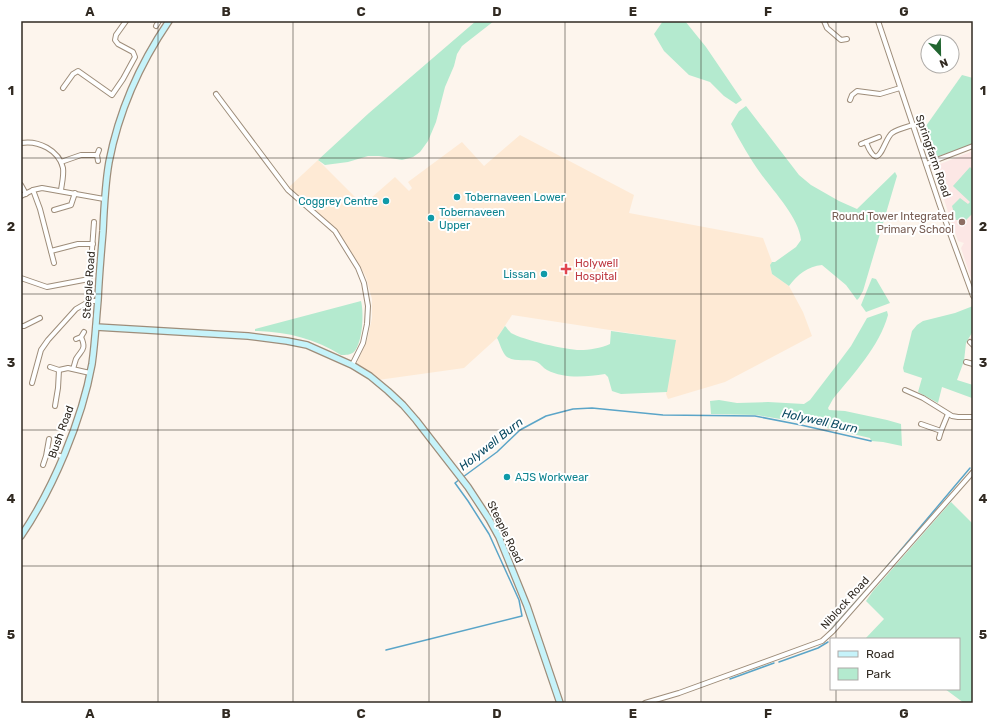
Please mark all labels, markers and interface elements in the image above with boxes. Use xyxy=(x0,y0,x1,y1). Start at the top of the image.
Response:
text: A xyxy=(85,4,95,19)
text: B xyxy=(221,4,231,19)
text: C xyxy=(356,4,366,19)
text: D xyxy=(492,4,502,19)
text: E xyxy=(629,4,637,19)
text: F xyxy=(764,4,772,19)
text: G xyxy=(899,4,909,19)
north arrow xyxy=(920,34,960,74)
text: N xyxy=(937,55,950,70)
text: 1 xyxy=(8,83,14,98)
text: 1 xyxy=(980,83,986,98)
street label: Springfarm Road xyxy=(913,113,953,199)
place label: Tobernaveen Lower xyxy=(465,191,566,204)
marker: Tobernaveen Lower xyxy=(452,192,462,202)
place label: Coggrey Centre xyxy=(298,195,378,208)
marker: Coggrey Centre xyxy=(381,196,391,206)
place label: Tobernaveen Upper xyxy=(439,206,505,232)
place label: Round Tower Integrated Primary School xyxy=(832,210,954,236)
marker: Tobernaveen Upper xyxy=(426,213,436,223)
marker: Round Tower Integrated Primary School xyxy=(957,217,967,227)
text: 2 xyxy=(7,219,15,234)
text: 2 xyxy=(979,219,987,234)
street label: Steeple Road xyxy=(80,251,98,319)
place label: Holywell Hospital xyxy=(575,257,618,283)
marker: Holywell Hospital xyxy=(560,263,572,275)
place label: Lissan xyxy=(503,268,536,281)
marker: Lissan xyxy=(539,269,549,279)
text: 3 xyxy=(7,355,16,370)
text: 3 xyxy=(979,355,988,370)
street label: Bush Road xyxy=(45,404,77,460)
water label: Holywell Burn xyxy=(781,406,859,436)
water label: Holywell Burn xyxy=(456,415,526,473)
place label: AJS Workwear xyxy=(515,471,589,484)
marker: AJS Workwear xyxy=(502,472,512,482)
text: 4 xyxy=(7,491,16,506)
text: 4 xyxy=(979,491,988,506)
street label: Steeple Road xyxy=(484,499,526,565)
street label: Niblock Road xyxy=(818,574,872,632)
text: 5 xyxy=(7,627,15,642)
text: 5 xyxy=(979,627,987,642)
legend xyxy=(830,638,960,690)
text: Road xyxy=(866,647,894,661)
text: Park xyxy=(866,667,892,681)
text: A xyxy=(85,706,95,721)
text: B xyxy=(221,706,231,721)
text: C xyxy=(356,706,366,721)
text: D xyxy=(492,706,502,721)
text: E xyxy=(629,706,637,721)
text: F xyxy=(764,706,772,721)
text: G xyxy=(899,706,909,721)

